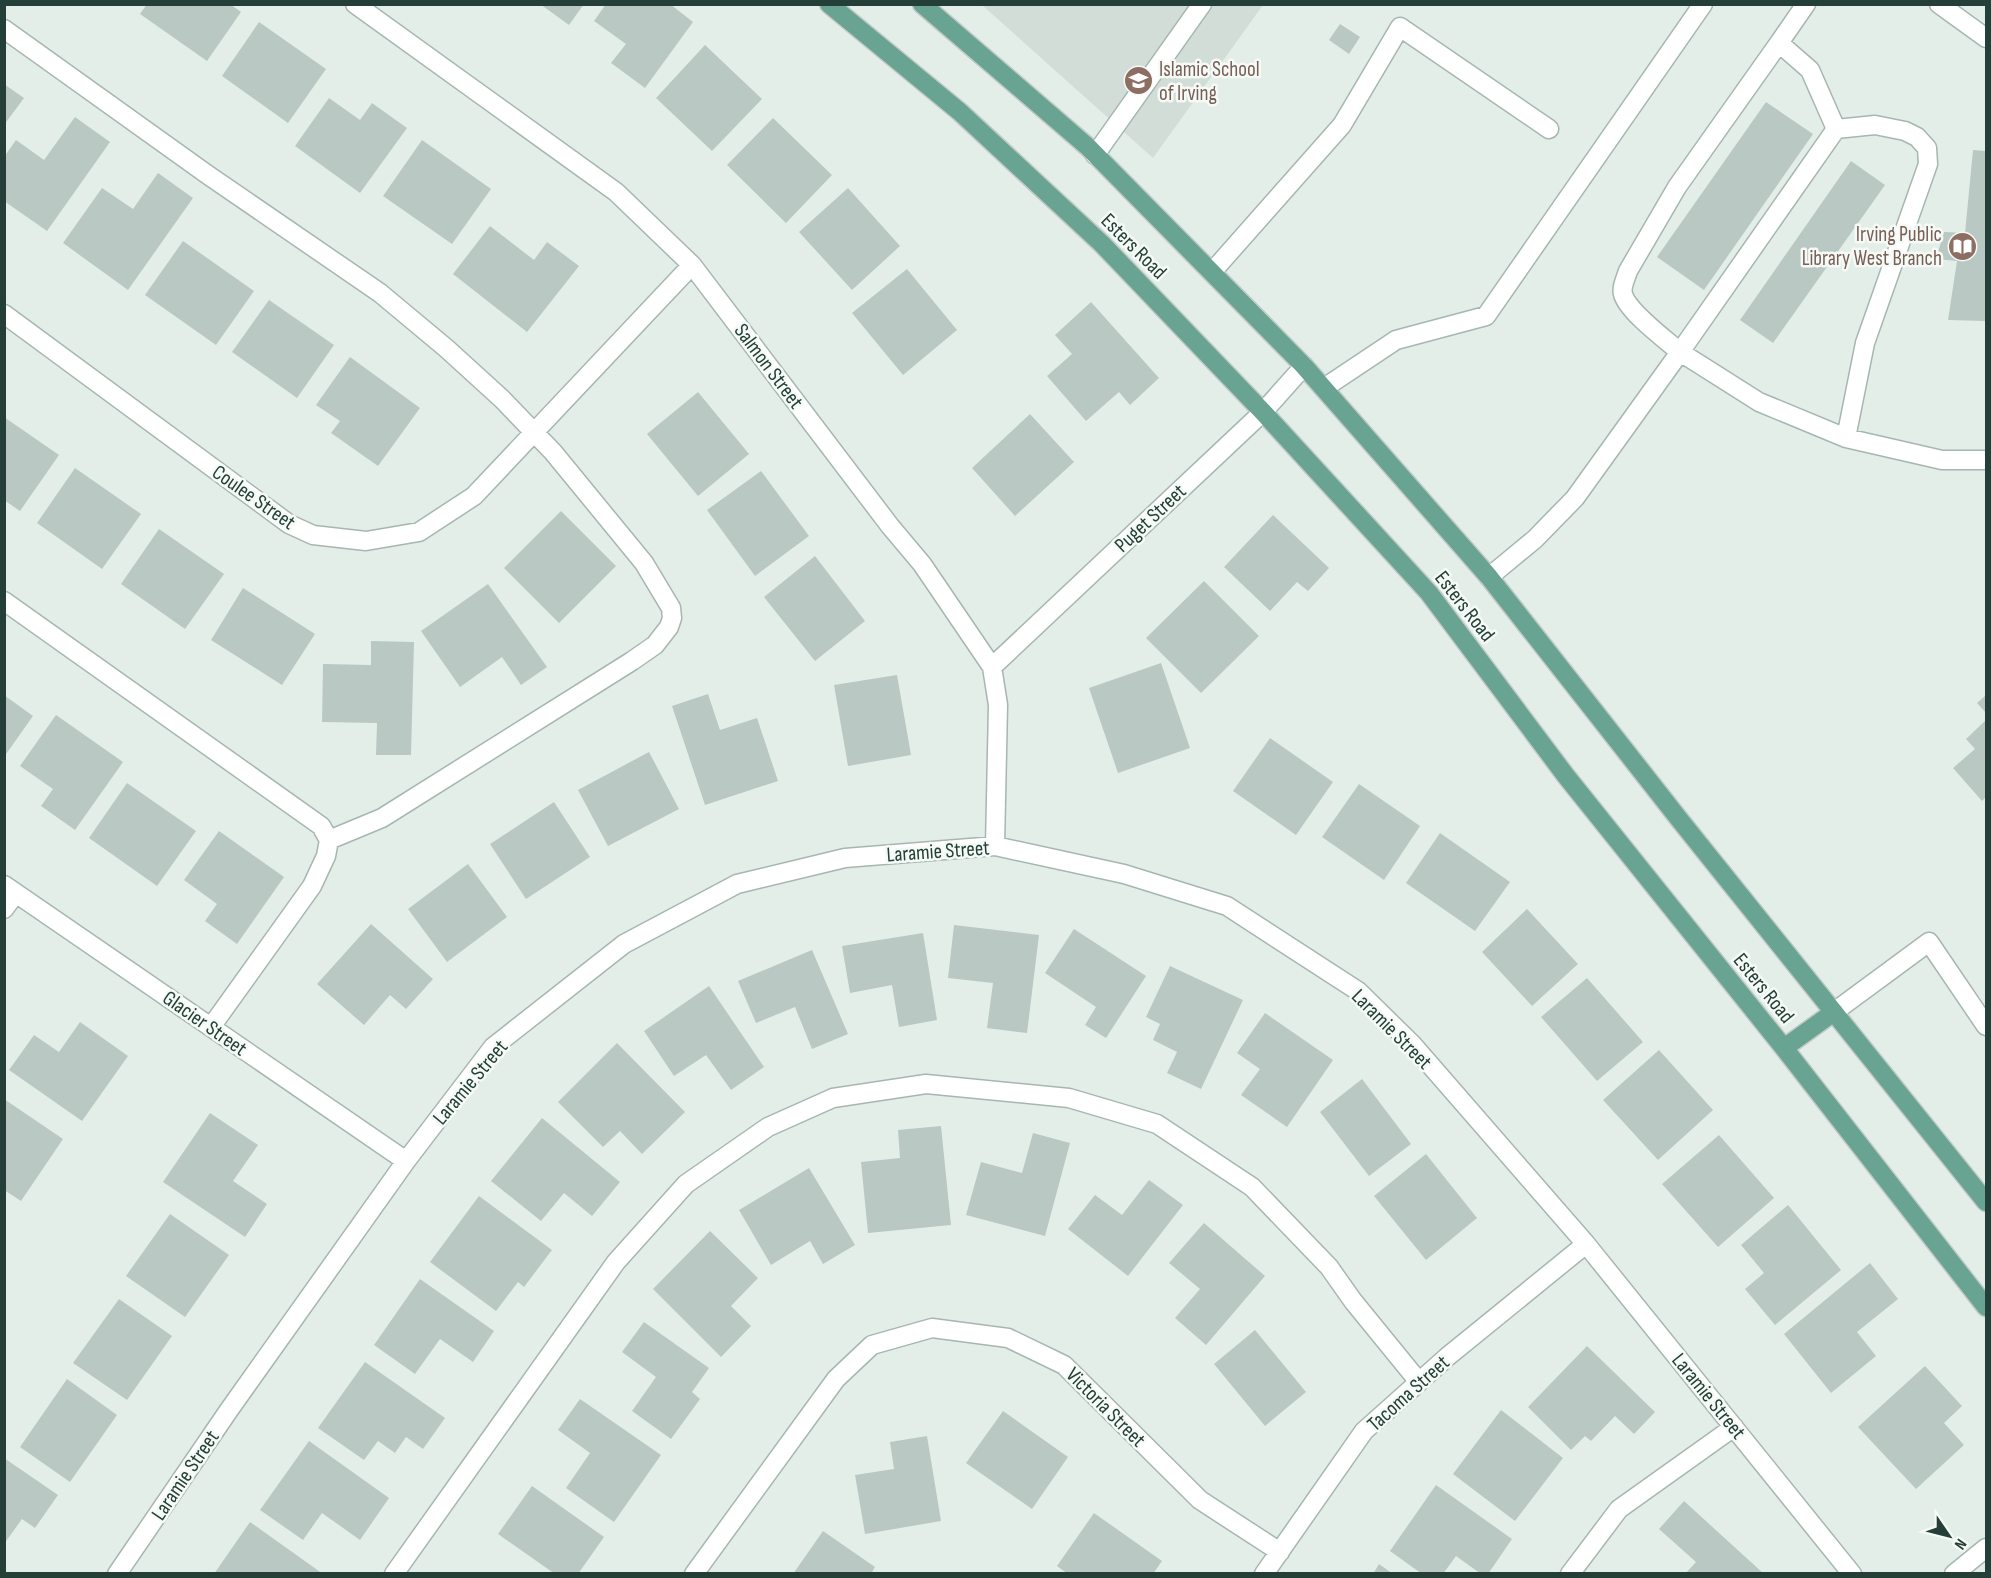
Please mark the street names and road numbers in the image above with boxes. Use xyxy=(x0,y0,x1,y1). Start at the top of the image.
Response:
street label: Esters Road xyxy=(1096,208,1172,284)
street label: Salmon Street xyxy=(729,319,809,414)
street label: Coulee Street xyxy=(207,460,300,535)
street label: Puget Street xyxy=(1109,479,1191,558)
street label: Esters Road xyxy=(1429,566,1500,646)
street label: Laramie Street xyxy=(886,835,990,868)
street label: Esters Road xyxy=(1728,948,1799,1028)
street label: Laramie Street xyxy=(1346,984,1437,1075)
street label: Glacier Street xyxy=(158,985,252,1061)
street label: Laramie Street xyxy=(428,1035,513,1130)
street label: Laramie Street xyxy=(1666,1348,1751,1444)
street label: Tacoma Street xyxy=(1362,1350,1454,1437)
street label: Victoria Street xyxy=(1061,1362,1151,1452)
street label: Laramie Street xyxy=(146,1426,225,1525)

